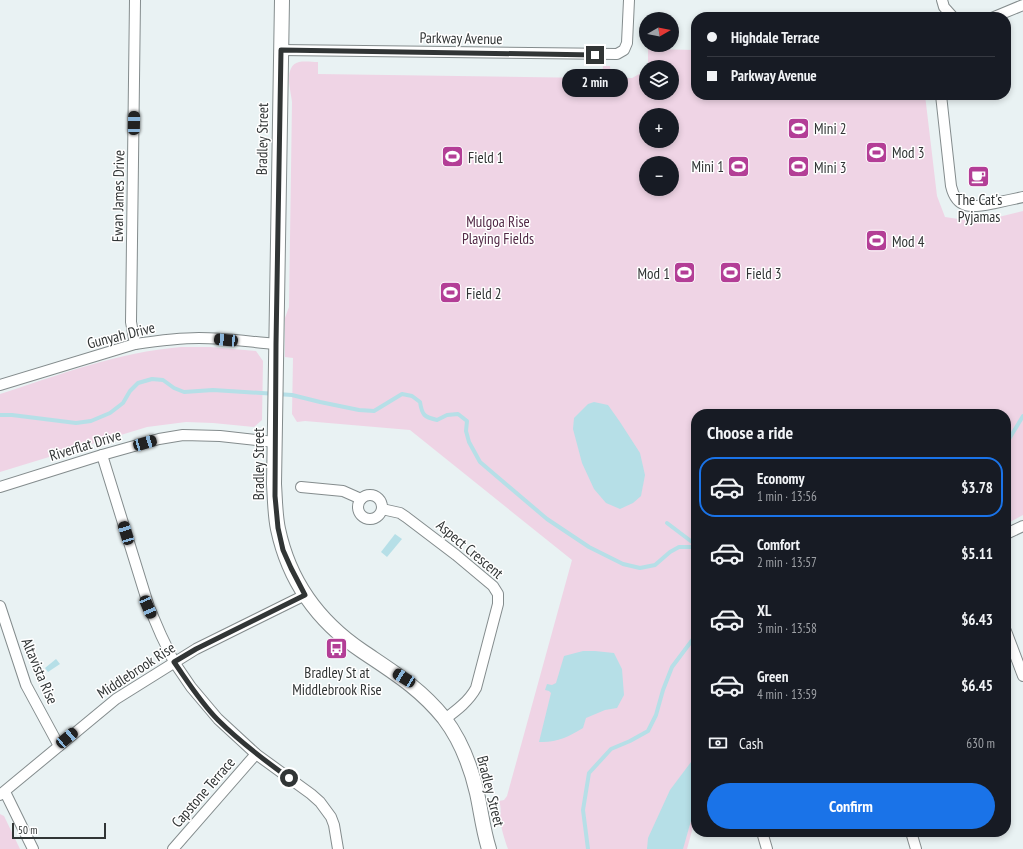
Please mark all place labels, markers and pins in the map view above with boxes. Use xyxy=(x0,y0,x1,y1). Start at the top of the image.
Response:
sports icon: Mini 2 xyxy=(786,115,812,141)
place label: Mini 2 xyxy=(814,119,847,138)
sports icon: Mod 3 xyxy=(864,139,890,165)
place label: Mod 3 xyxy=(892,143,924,162)
sports icon: Field 1 xyxy=(440,144,466,170)
place label: Field 1 xyxy=(468,148,504,167)
sports icon: Mini 1 xyxy=(726,153,752,179)
sports icon: Mini 3 xyxy=(786,154,812,180)
place label: Mini 1 xyxy=(691,157,724,176)
place label: Mini 3 xyxy=(814,158,847,177)
cafe icon: The Cat's Pyjamas xyxy=(966,163,992,189)
place label: The Cat's Pyjamas xyxy=(956,190,1002,226)
sports icon: Mod 4 xyxy=(863,228,889,254)
place label: Mod 4 xyxy=(892,232,925,251)
sports icon: Mod 1 xyxy=(672,260,698,286)
sports icon: Field 3 xyxy=(718,260,744,286)
place label: Mod 1 xyxy=(638,264,670,283)
place label: Field 3 xyxy=(746,264,782,283)
sports icon: Field 2 xyxy=(438,280,464,306)
place label: Field 2 xyxy=(466,284,502,303)
bus stop icon: Bradley St at Middlebrook Rise xyxy=(324,636,350,662)
place label: Bradley St at Middlebrook Rise xyxy=(292,663,382,699)

